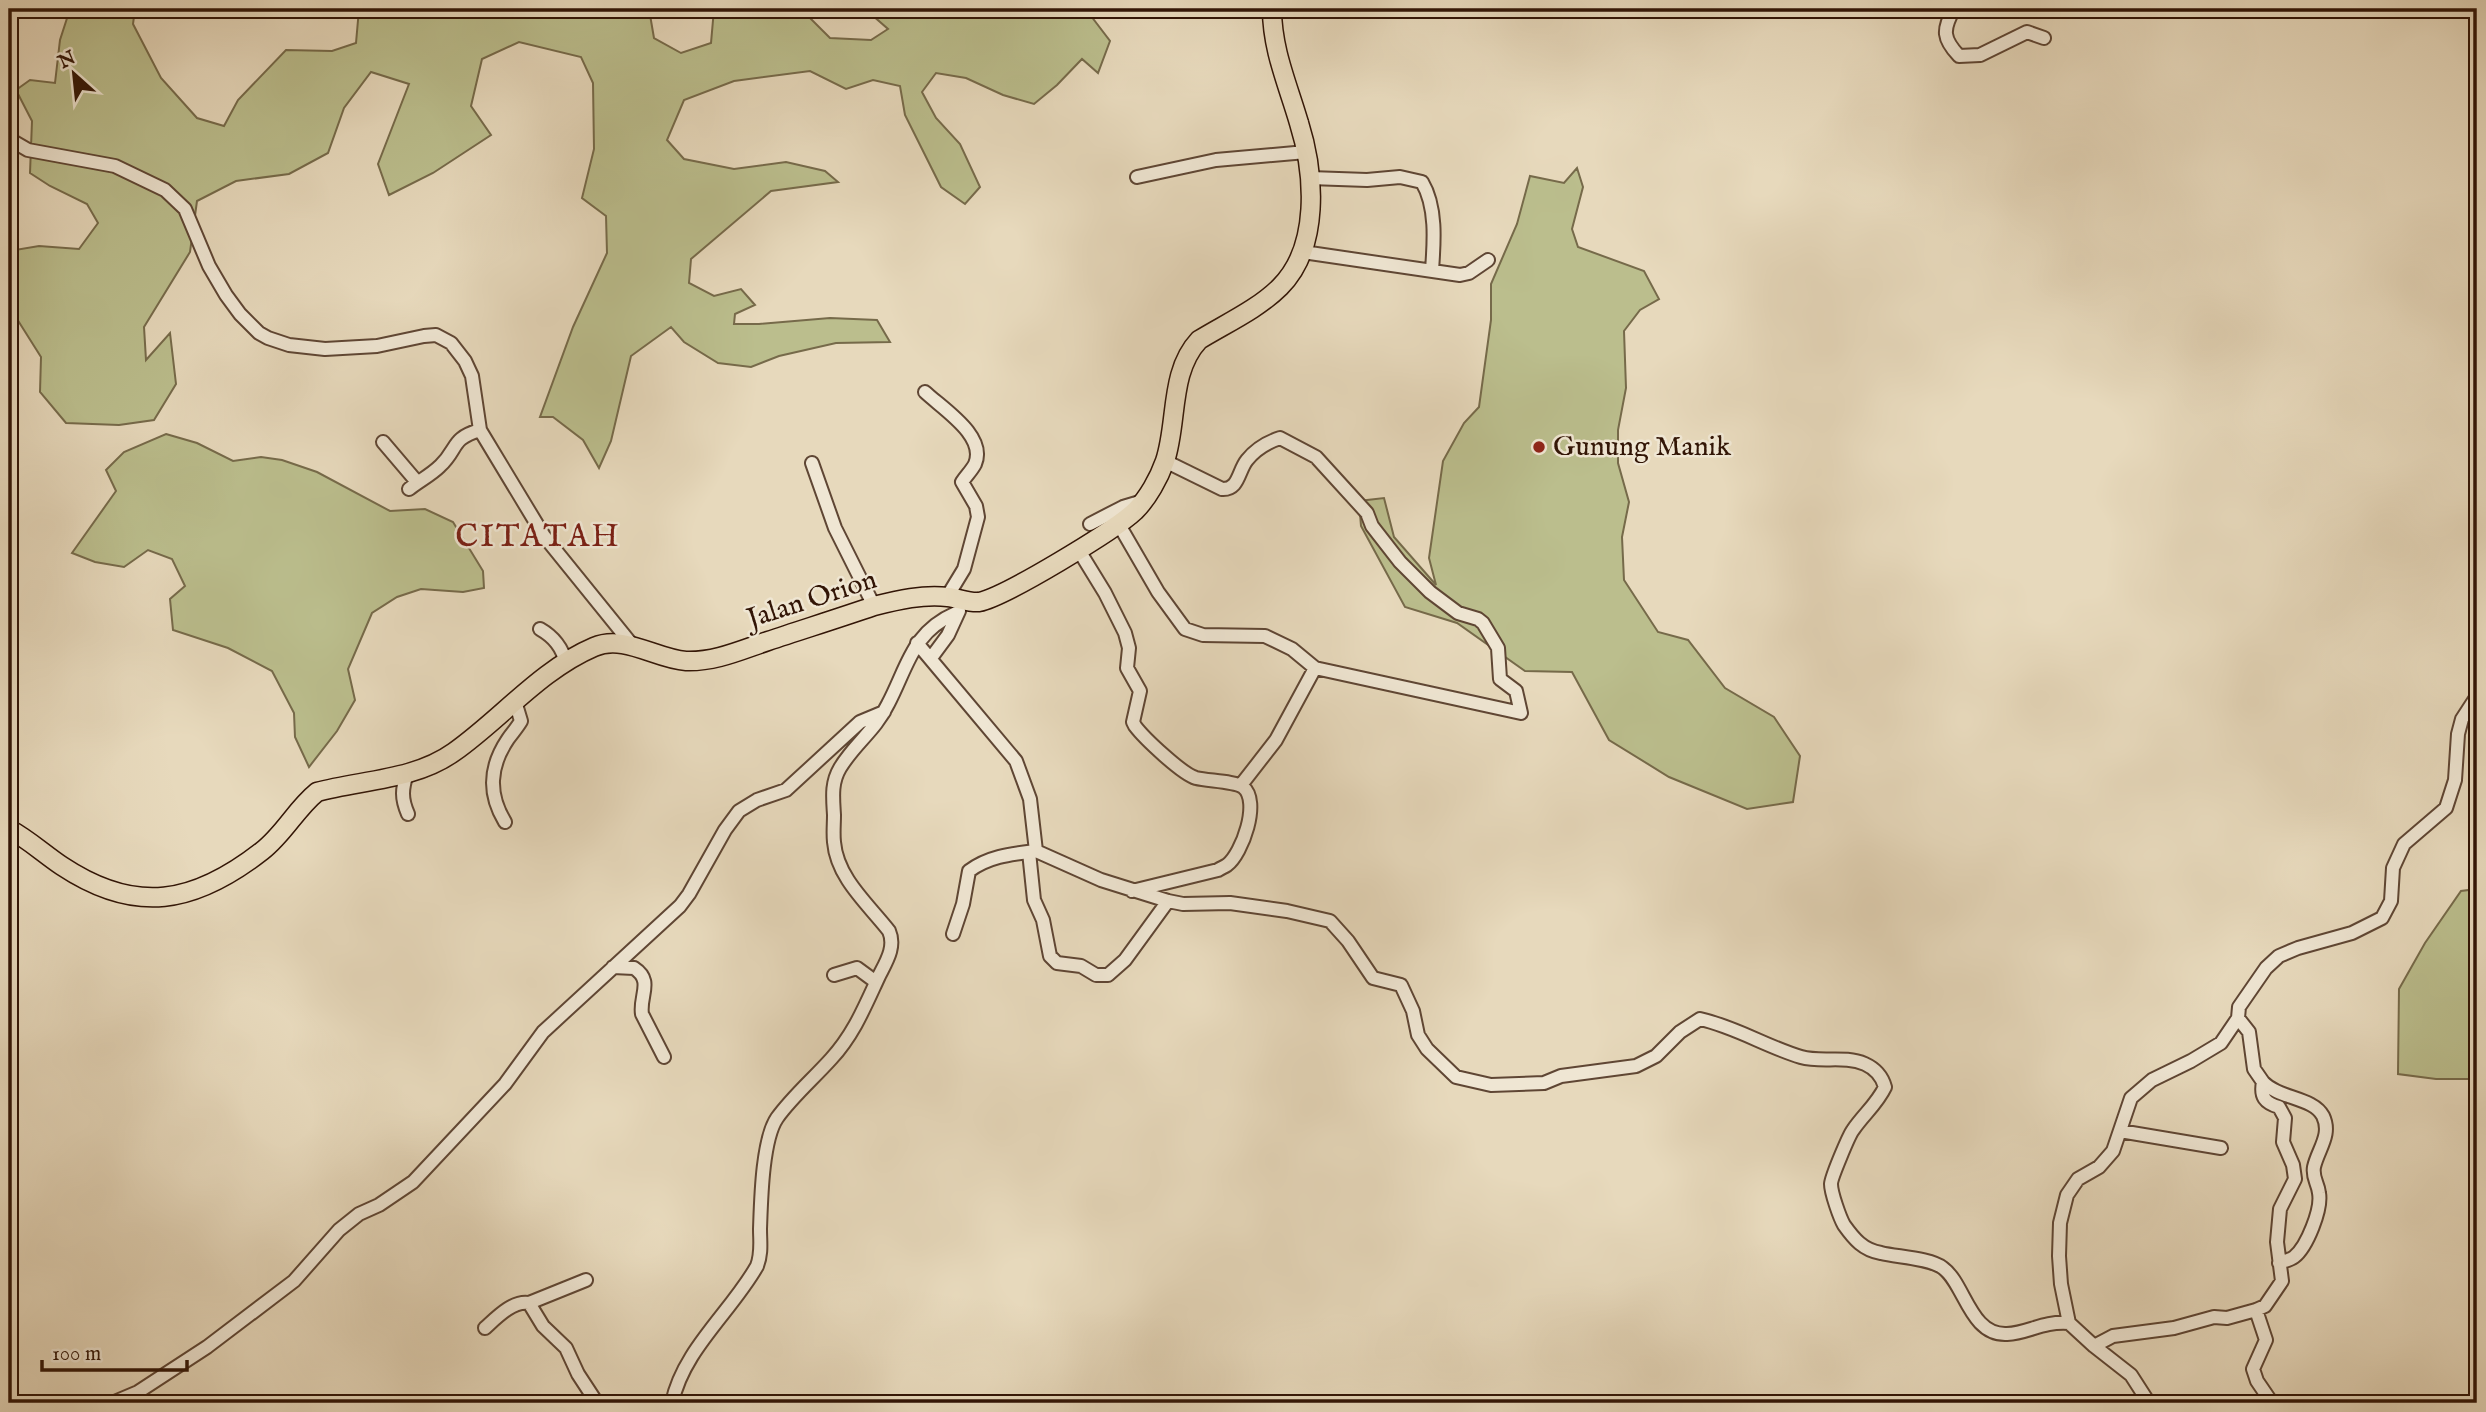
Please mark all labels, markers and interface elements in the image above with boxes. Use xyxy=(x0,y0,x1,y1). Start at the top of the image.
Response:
north arrow xyxy=(38,38,108,108)
text: N xyxy=(54,46,80,76)
place label: Gunung Manik xyxy=(1553,430,1732,465)
marker: Gunung Manik xyxy=(1531,439,1547,455)
district label: CITATAH xyxy=(455,517,621,558)
street label: Jalan Orion xyxy=(740,563,881,638)
scale bar xyxy=(42,1328,187,1372)
text: 100 m xyxy=(52,1341,101,1368)

